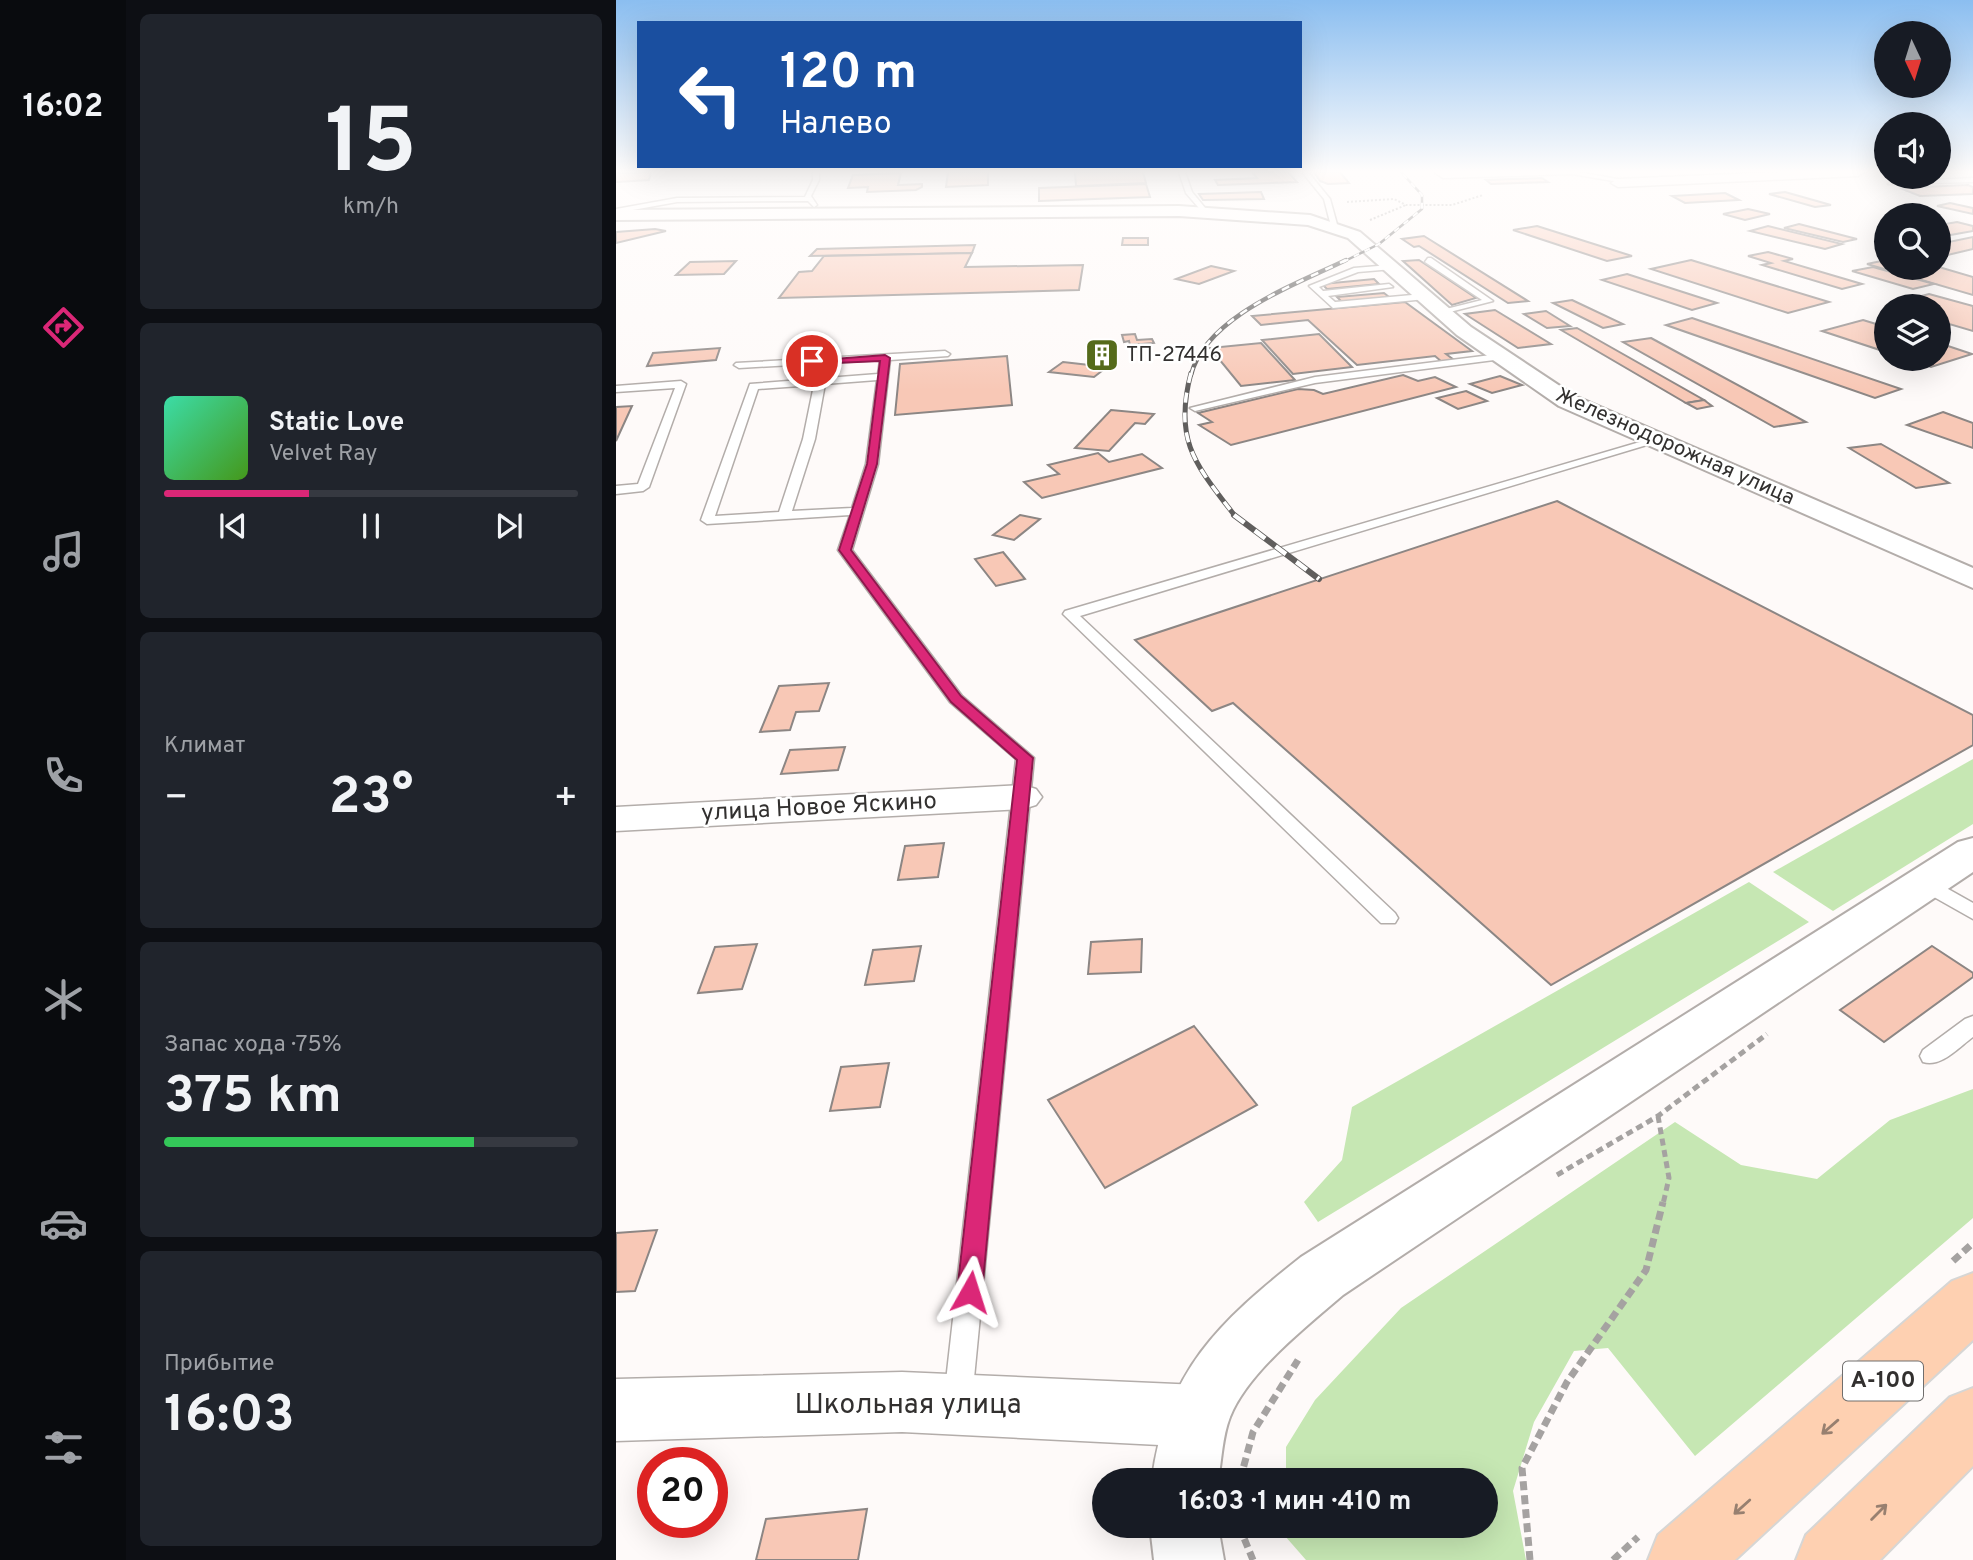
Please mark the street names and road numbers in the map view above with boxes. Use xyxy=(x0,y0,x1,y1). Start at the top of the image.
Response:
street label: Железнодорожная улица xyxy=(1551,382,1799,512)
street label: улица Новое Яскино xyxy=(701,787,937,829)
road number: А-100 xyxy=(1843,1362,1923,1400)
street label: Школьная улица xyxy=(794,1388,1022,1424)

